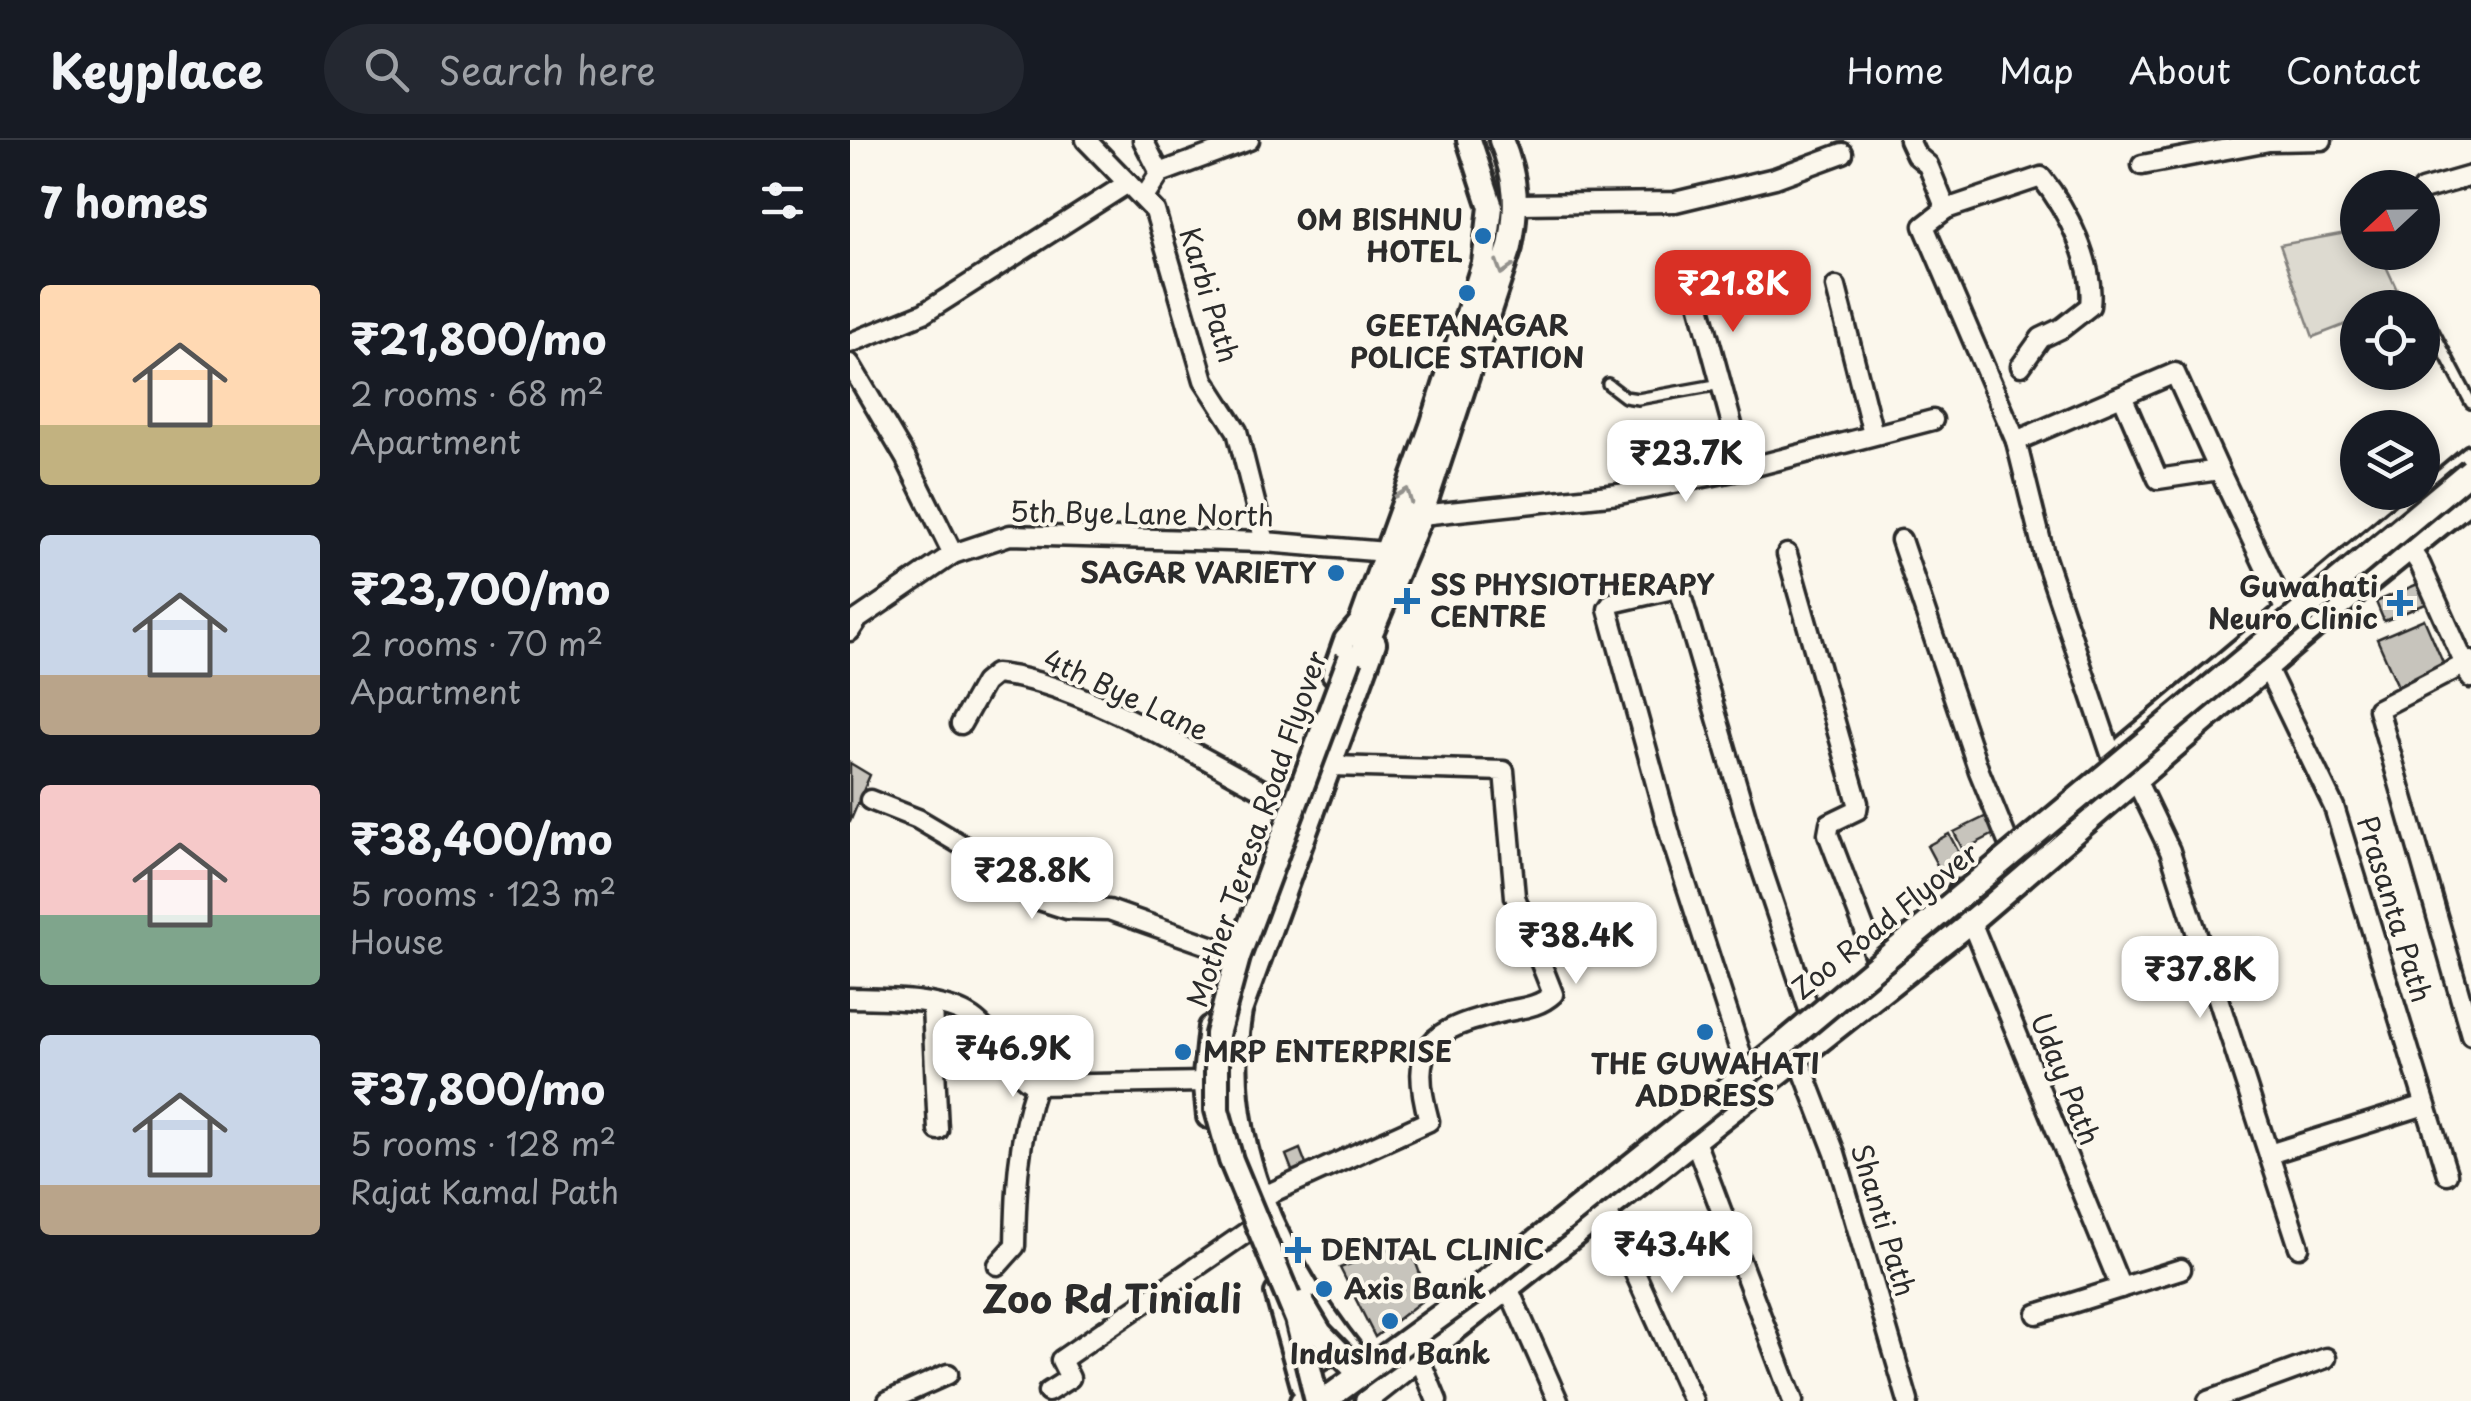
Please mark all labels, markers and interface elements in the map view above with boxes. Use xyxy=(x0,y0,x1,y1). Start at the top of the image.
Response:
search box xyxy=(324,24,1024,114)
text: Keyplace xyxy=(50,33,264,105)
text: Search here xyxy=(439,41,656,98)
icon: search xyxy=(359,42,414,97)
text: Home xyxy=(1847,43,1944,96)
text: Map xyxy=(1999,43,2074,96)
text: About xyxy=(2129,43,2231,96)
text: Contact xyxy=(2286,43,2421,96)
text: 7 homes xyxy=(40,169,208,232)
north arrow xyxy=(2340,170,2440,270)
map controls xyxy=(2340,170,2440,510)
icon: filters xyxy=(755,173,810,228)
place label: OM BISHNU HOTEL xyxy=(1296,197,1463,272)
street label: Karbi Path xyxy=(1170,222,1251,367)
marker: OM BISHNU HOTEL xyxy=(1472,225,1494,247)
pin: ₹21.8K xyxy=(1652,250,1814,335)
text: ₹21.8K xyxy=(1677,258,1789,306)
one-way arrow xyxy=(1495,259,1515,276)
marker: GEETANAGAR POLICE STATION xyxy=(1456,282,1478,304)
button: locate xyxy=(2340,290,2440,390)
place label: GEETANAGAR POLICE STATION xyxy=(1350,303,1584,378)
text: ₹21,800/mo xyxy=(350,306,606,369)
icon: home xyxy=(120,325,240,445)
text: 2 rooms · 68 m² xyxy=(350,369,604,417)
button: layers xyxy=(2340,410,2440,510)
text: Apartment xyxy=(350,417,521,465)
pin: ₹23.7K xyxy=(1605,420,1767,505)
text: ₹23.7K xyxy=(1629,428,1743,476)
one-way arrow xyxy=(1394,487,1414,505)
street label: 5th Bye Lane North xyxy=(1010,489,1275,536)
place label: SAGAR VARIETY xyxy=(1080,550,1317,593)
text: ₹23,700/mo xyxy=(350,556,610,619)
marker: SAGAR VARIETY xyxy=(1325,562,1347,584)
place label: SS PHYSIOTHERAPY CENTRE xyxy=(1430,562,1715,637)
place label: Guwahati Neuro Clinic xyxy=(2208,564,2378,639)
icon: home xyxy=(120,575,240,695)
marker: SS PHYSIOTHERAPY CENTRE xyxy=(1394,588,1420,614)
marker: Guwahati Neuro Clinic xyxy=(2387,590,2413,616)
text: 2 rooms · 70 m² xyxy=(350,619,603,667)
street label: 4th Bye Lane xyxy=(1037,637,1216,751)
street label: Mother Teresa Road Flyover xyxy=(1174,644,1337,1012)
text: Apartment xyxy=(350,667,521,715)
text: ₹38,400/mo xyxy=(350,806,613,869)
street label: Prasanta Path xyxy=(2347,810,2444,1007)
icon: home xyxy=(120,825,240,945)
street label: Zoo Road Flyover xyxy=(1781,831,1987,1009)
pin: ₹28.8K xyxy=(951,837,1113,922)
text: ₹28.8K xyxy=(973,845,1091,893)
text: 5 rooms · 123 m² xyxy=(350,869,616,917)
pin: ₹38.4K xyxy=(1495,902,1657,987)
text: ₹38.4K xyxy=(1518,910,1634,958)
text: House xyxy=(350,917,444,965)
pin: ₹37.8K xyxy=(2119,936,2281,1021)
text: ₹37.8K xyxy=(2144,944,2256,992)
street label: Uday Path xyxy=(2020,1006,2112,1151)
pin: ₹46.9K xyxy=(932,1015,1094,1100)
marker: THE GUWAHATI ADDRESS xyxy=(1694,1021,1716,1043)
text: ₹46.9K xyxy=(955,1023,1071,1071)
place label: MRP ENTERPRISE xyxy=(1203,1029,1452,1072)
marker: MRP ENTERPRISE xyxy=(1172,1041,1194,1063)
place label: THE GUWAHATI ADDRESS xyxy=(1590,1041,1820,1116)
text: ₹37,800/mo xyxy=(350,1056,605,1119)
icon: home xyxy=(120,1075,240,1195)
text: 5 rooms · 128 m² xyxy=(350,1119,616,1167)
street label: Shanti Path xyxy=(1841,1138,1928,1301)
text: Rajat Kamal Path xyxy=(350,1167,619,1215)
pin: ₹43.4K xyxy=(1591,1211,1753,1296)
text: ₹43.4K xyxy=(1613,1219,1731,1267)
place label: DENTAL CLINIC xyxy=(1320,1227,1544,1270)
marker: DENTAL CLINIC xyxy=(1285,1237,1311,1263)
place label: Axis Bank xyxy=(1344,1266,1486,1309)
district label: Zoo Rd Tiniali xyxy=(982,1269,1242,1326)
marker: Axis Bank xyxy=(1313,1278,1335,1300)
marker: IndusInd Bank xyxy=(1379,1310,1401,1332)
place label: IndusInd Bank xyxy=(1290,1331,1491,1374)

